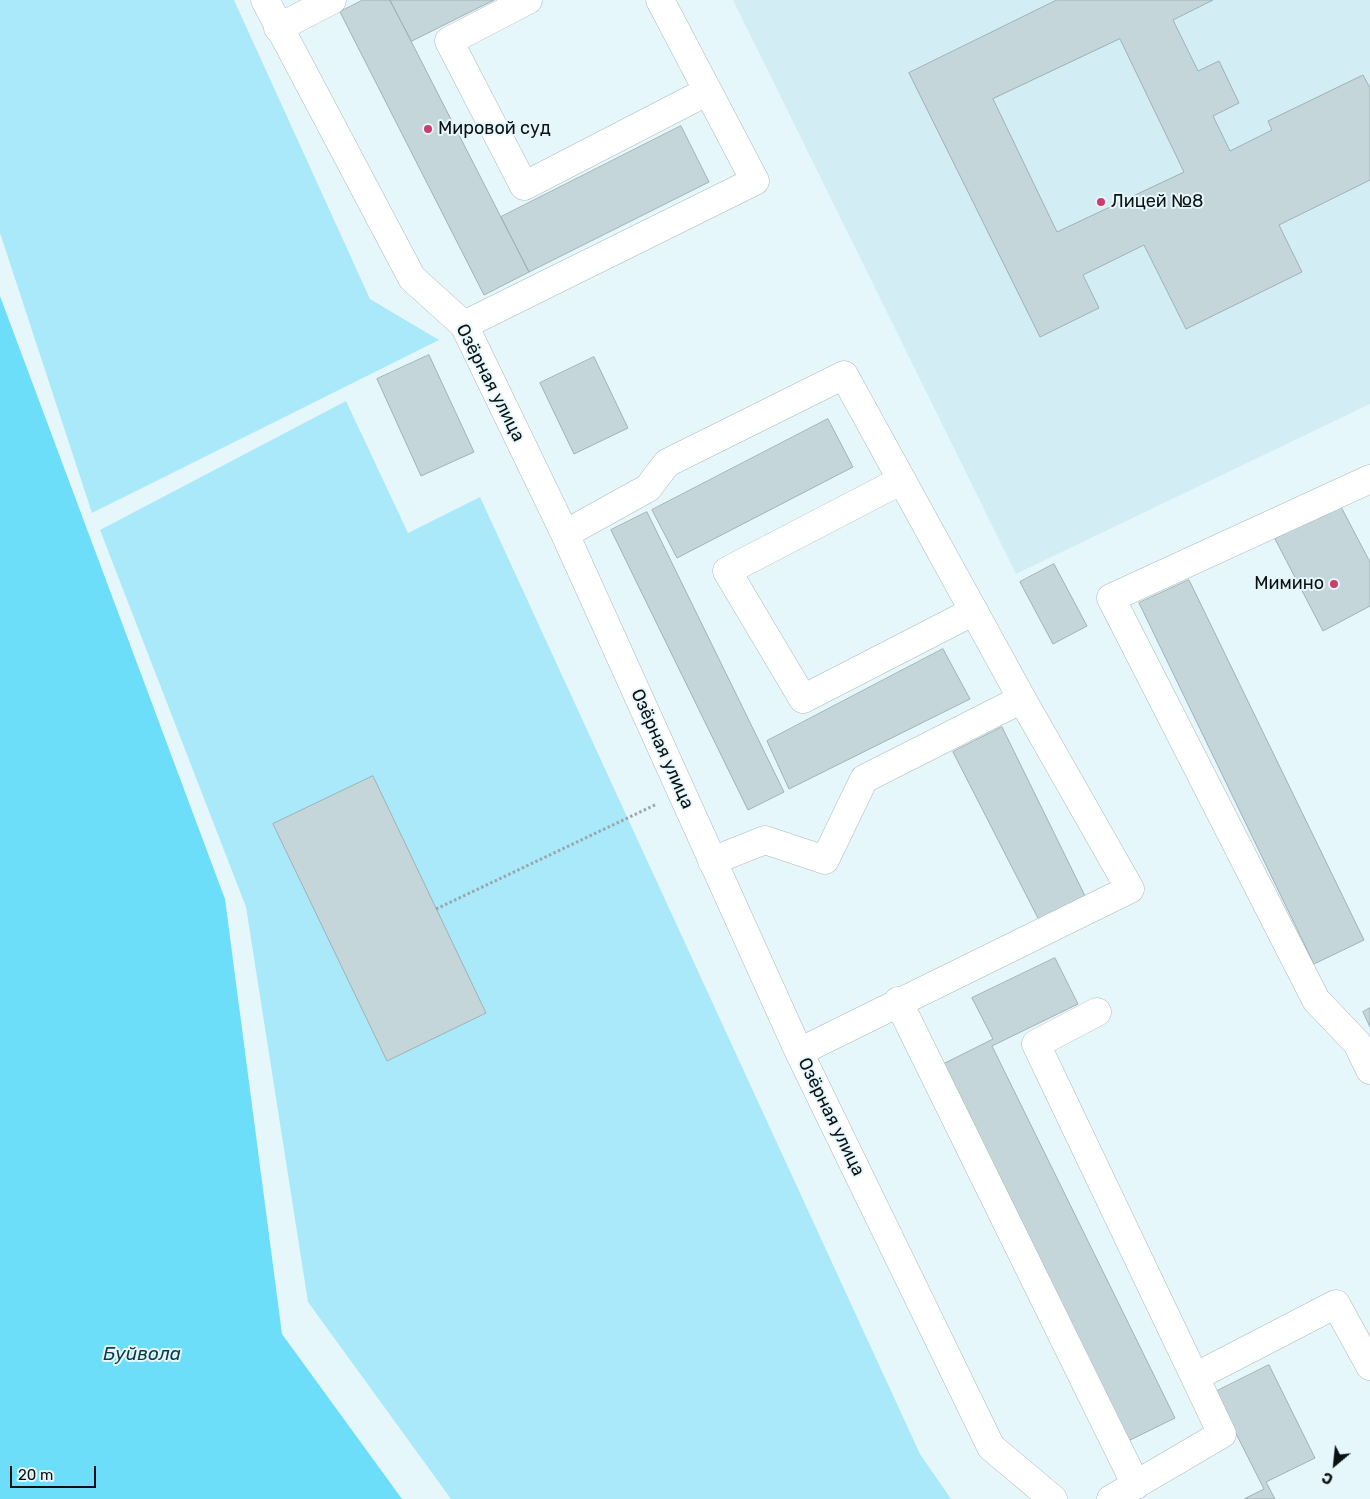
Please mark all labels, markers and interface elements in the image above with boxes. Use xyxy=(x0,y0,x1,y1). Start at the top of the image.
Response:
place label: Мировой суд xyxy=(438,118,551,140)
marker: Мировой суд xyxy=(422,123,434,135)
place label: Лицей №8 xyxy=(1111,191,1203,213)
marker: Лицей №8 xyxy=(1095,196,1107,208)
street label: Озёрная улица xyxy=(451,321,529,445)
place label: Мимино xyxy=(1254,573,1324,595)
marker: Мимино xyxy=(1328,578,1340,590)
street label: Озёрная улица xyxy=(626,686,698,812)
street label: Озёрная улица xyxy=(793,1054,869,1180)
water label: Буйвола xyxy=(103,1344,181,1366)
north arrow xyxy=(1310,1439,1360,1489)
scale bar xyxy=(12,1456,99,1488)
text: 20 m xyxy=(18,1466,53,1484)
text: С xyxy=(1319,1468,1336,1488)

